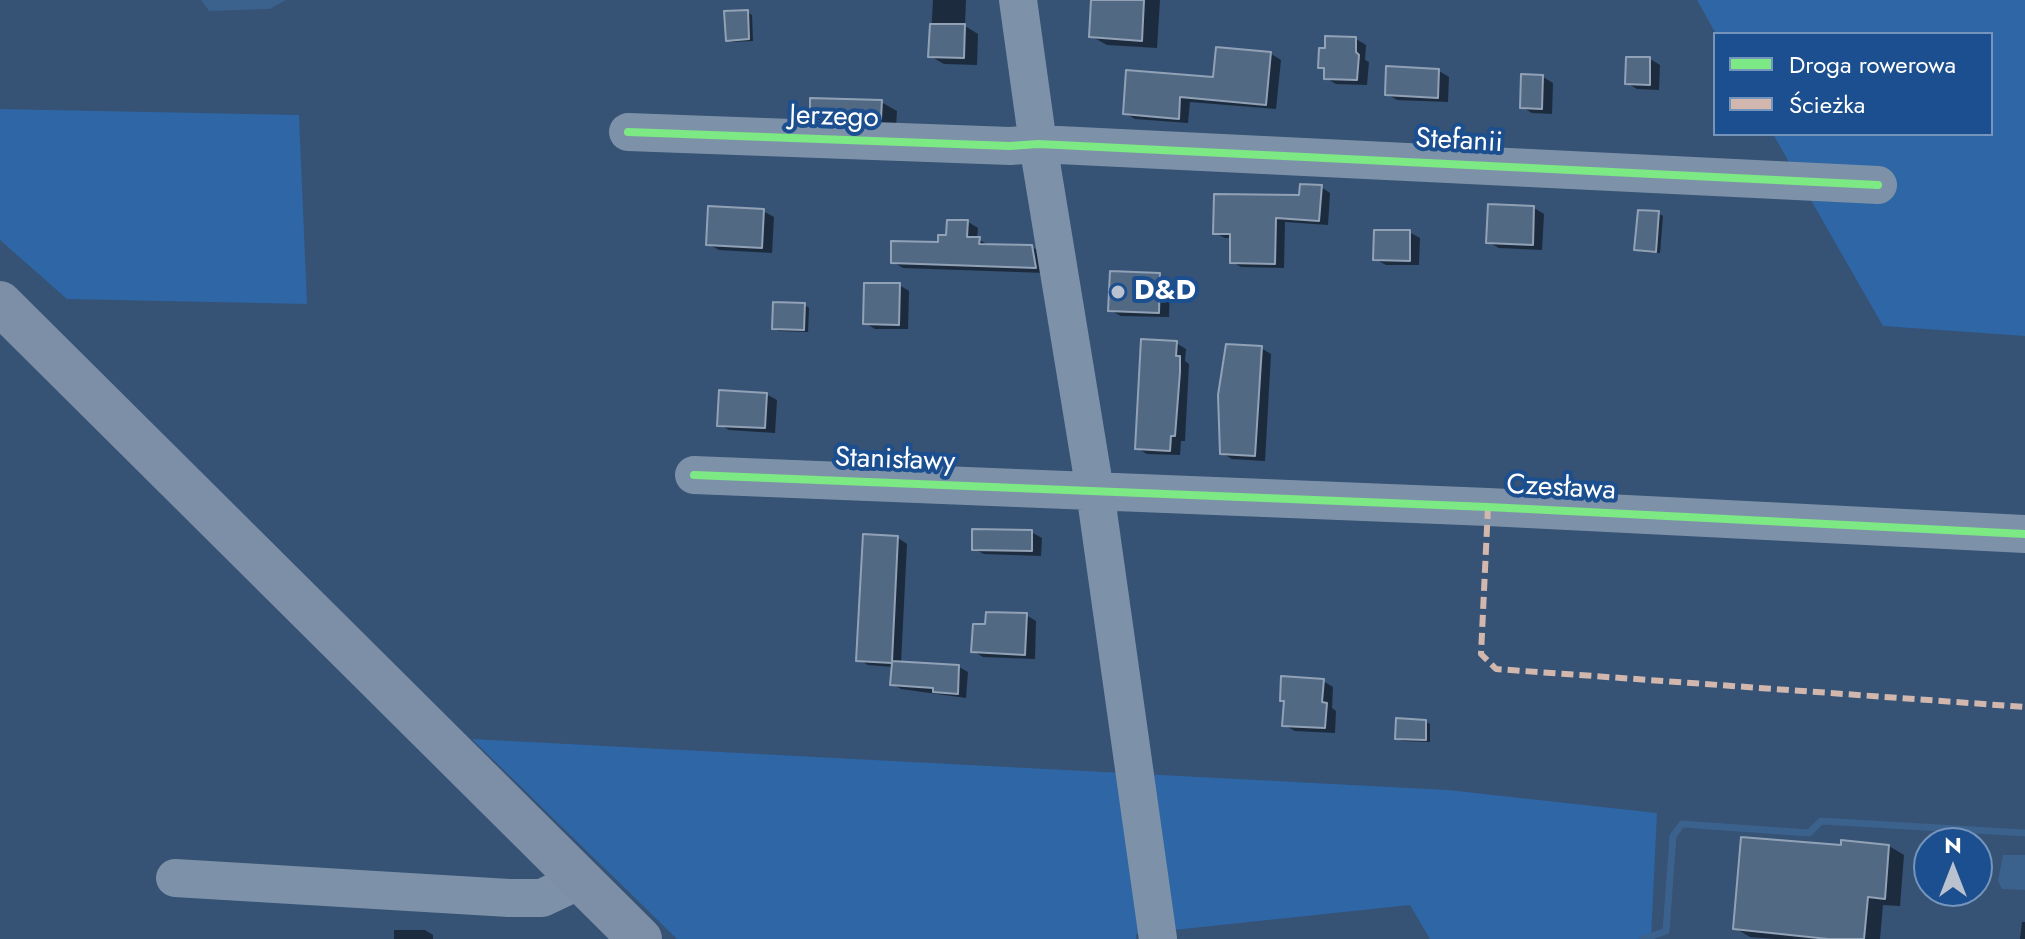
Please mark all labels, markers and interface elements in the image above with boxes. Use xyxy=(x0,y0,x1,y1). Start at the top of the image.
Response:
legend xyxy=(1713,32,1993,136)
text: Droga rowerowa xyxy=(1789,47,1956,82)
text: Ścieżka xyxy=(1789,87,1865,122)
street label: Jerzego xyxy=(789,100,879,136)
street label: Stefanii xyxy=(1415,123,1503,161)
place label: D&D xyxy=(1134,275,1196,309)
marker: D&D xyxy=(1109,283,1127,301)
street label: Stanisławy xyxy=(834,442,956,480)
street label: Czesława xyxy=(1505,469,1617,509)
north arrow xyxy=(1913,827,1993,907)
text: N xyxy=(1944,829,1962,861)

